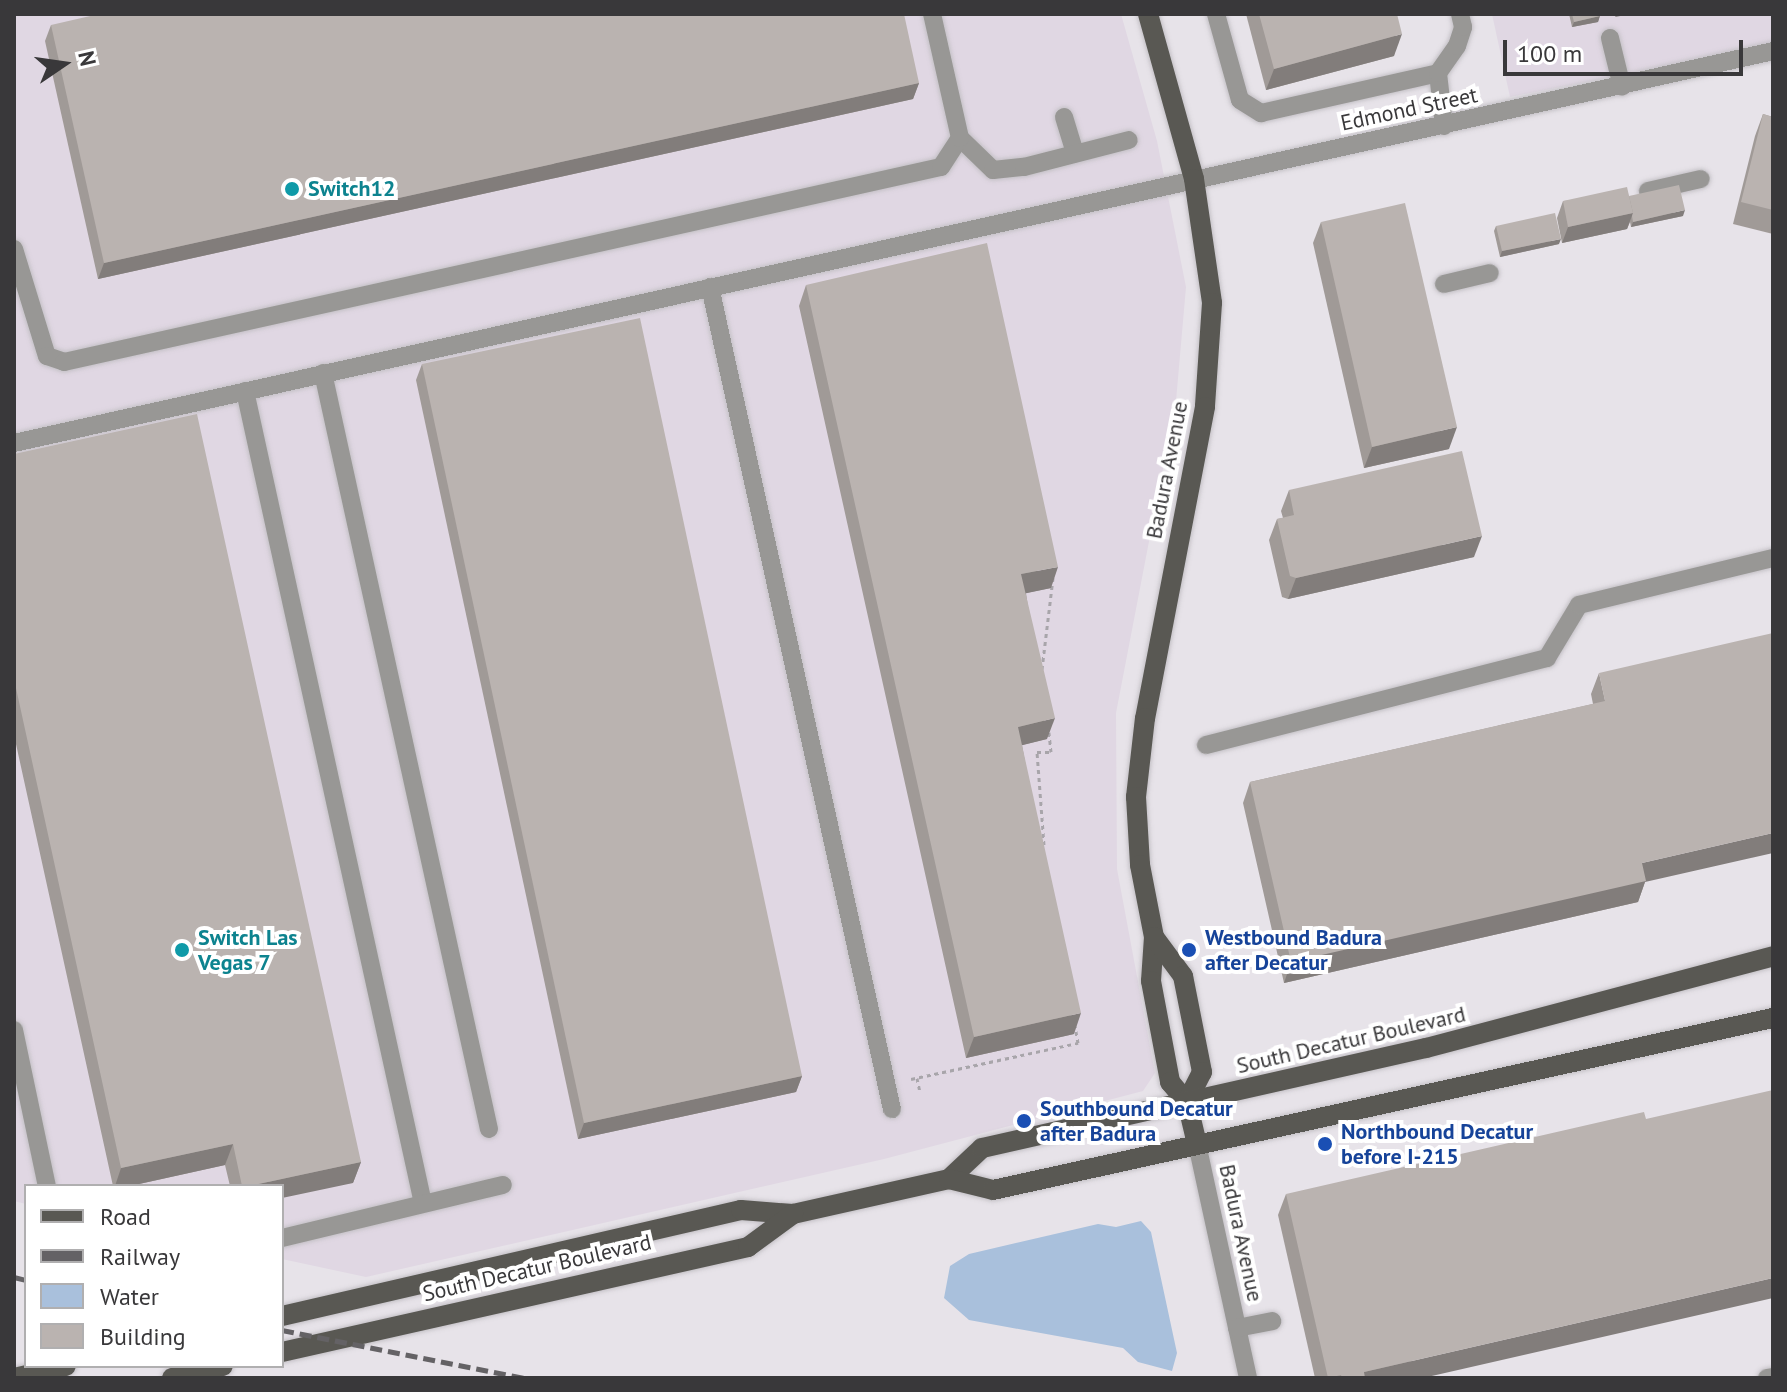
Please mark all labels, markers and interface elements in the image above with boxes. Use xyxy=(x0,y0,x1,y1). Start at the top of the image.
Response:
north arrow xyxy=(24,24,104,104)
scale bar xyxy=(1507,24,1747,74)
text: 100 m xyxy=(1517,38,1582,69)
text: N xyxy=(72,48,103,69)
street label: Edmond Street xyxy=(1338,82,1480,136)
place label: Switch12 xyxy=(308,176,395,202)
marker: Switch12 xyxy=(283,180,301,198)
street label: Badura Avenue xyxy=(1141,399,1193,541)
place label: Switch Las Vegas 7 xyxy=(198,924,298,976)
place label: Westbound Badura after Decatur xyxy=(1205,924,1382,976)
marker: Switch Las Vegas 7 xyxy=(173,941,191,959)
marker: Westbound Badura after Decatur xyxy=(1180,941,1198,959)
street label: South Decatur Boulevard xyxy=(1234,1001,1468,1079)
place label: Southbound Decatur after Badura xyxy=(1040,1095,1233,1146)
marker: Southbound Decatur after Badura xyxy=(1015,1112,1033,1130)
place label: Northbound Decatur before I-215 xyxy=(1341,1118,1533,1170)
marker: Northbound Decatur before I-215 xyxy=(1316,1135,1334,1153)
street label: Badura Avenue xyxy=(1213,1162,1269,1304)
legend xyxy=(24,1184,284,1368)
text: Road xyxy=(100,1201,151,1232)
street label: South Decatur Boulevard xyxy=(420,1229,654,1307)
text: Railway xyxy=(100,1241,180,1272)
text: Water xyxy=(100,1281,159,1312)
text: Building xyxy=(100,1321,186,1352)

